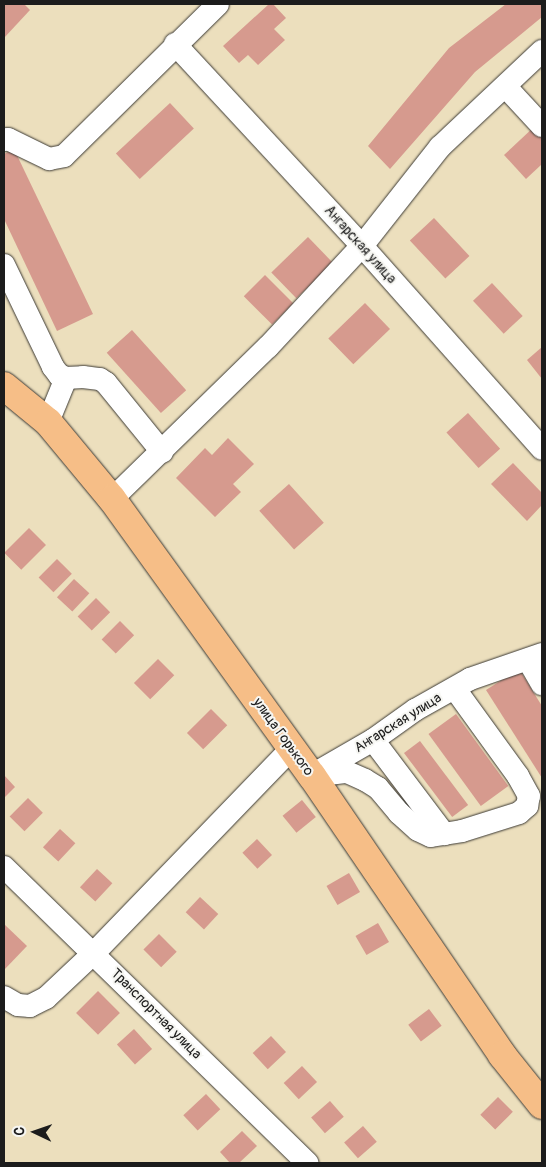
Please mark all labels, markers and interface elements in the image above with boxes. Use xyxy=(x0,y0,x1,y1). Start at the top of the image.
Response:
street label: Ангарская улица xyxy=(321,202,399,288)
street label: Ангарская улица xyxy=(351,690,445,756)
street label: улица Горького xyxy=(249,695,317,779)
street label: Транспортная улица xyxy=(107,965,205,1063)
north arrow xyxy=(10,1107,60,1157)
text: С xyxy=(11,1126,28,1136)

